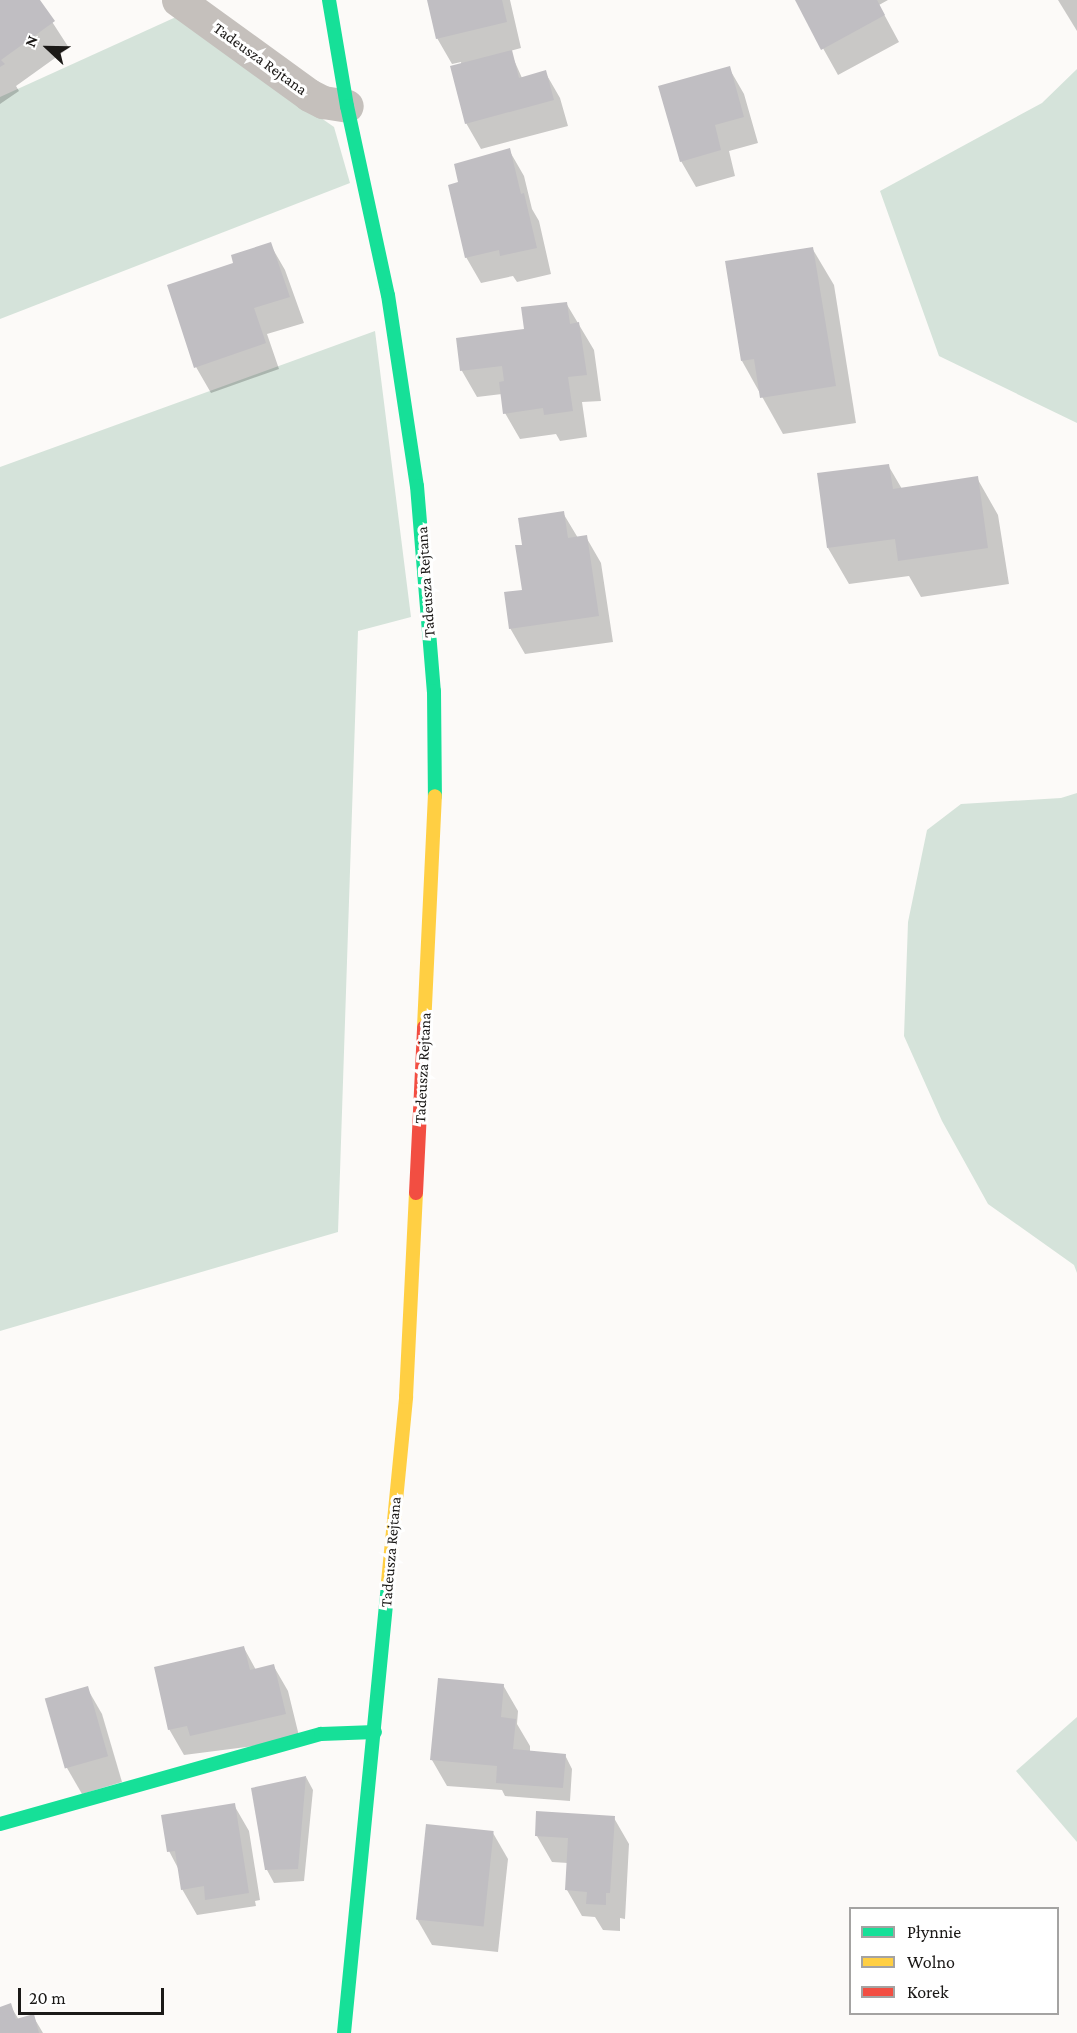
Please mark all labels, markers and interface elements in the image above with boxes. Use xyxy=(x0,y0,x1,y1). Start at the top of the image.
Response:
north arrow xyxy=(18,18,78,78)
street label: Tadeusza Rejtana xyxy=(209,19,311,99)
text: N xyxy=(21,33,41,49)
street label: Tadeusza Rejtana xyxy=(413,526,439,638)
street label: Tadeusza Rejtana xyxy=(411,1012,435,1124)
street label: Tadeusza Rejtana xyxy=(377,1496,405,1608)
legend xyxy=(849,1907,1059,2015)
text: Płynnie xyxy=(907,1922,961,1942)
text: Wolno xyxy=(907,1952,955,1972)
scale bar xyxy=(21,1976,166,2014)
text: Korek xyxy=(907,1982,949,2002)
text: 20 m xyxy=(29,1988,66,2008)

